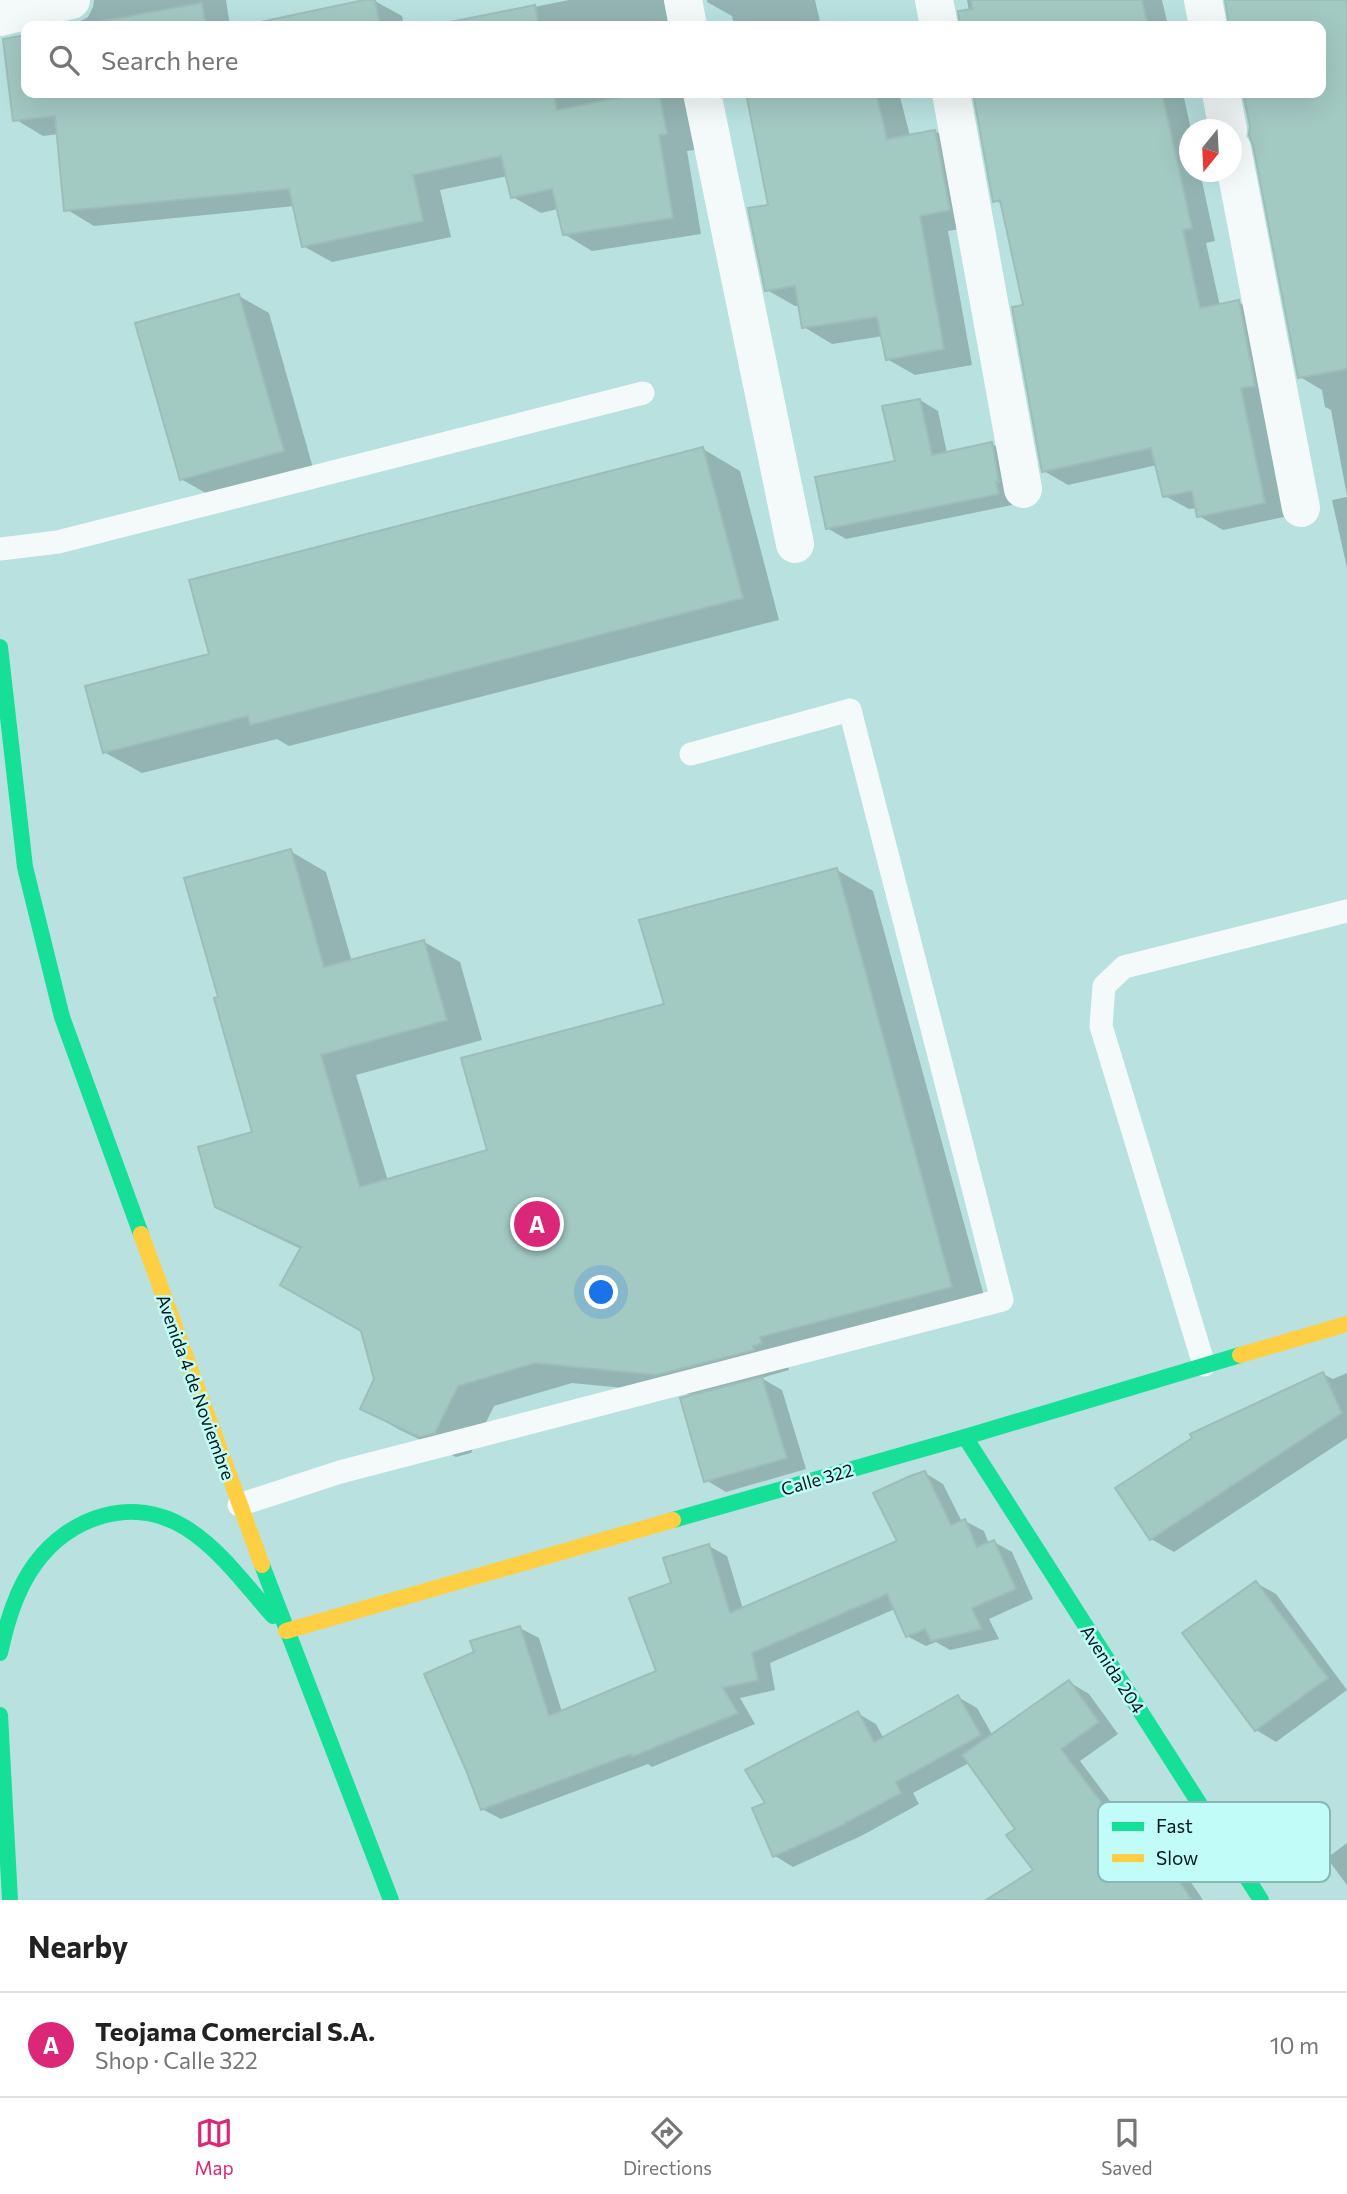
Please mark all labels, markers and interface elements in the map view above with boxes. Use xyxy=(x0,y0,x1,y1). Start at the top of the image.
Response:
search box xyxy=(21,21,1326,98)
icon: search xyxy=(45,41,83,79)
text: Search here xyxy=(101,44,239,75)
north arrow xyxy=(1179,119,1242,182)
pin: A xyxy=(514,1198,560,1250)
your location xyxy=(584,1275,618,1309)
street label: Avenida 4 de Noviembre xyxy=(152,1291,240,1483)
street label: Calle 322 xyxy=(778,1458,856,1500)
street label: Avenida 204 xyxy=(1076,1621,1150,1717)
legend xyxy=(1098,1802,1330,1882)
text: Fast xyxy=(1156,1814,1193,1837)
text: Slow xyxy=(1156,1846,1198,1869)
text: Nearby xyxy=(28,1927,128,1964)
text: Teojama Comercial S.A. xyxy=(95,2015,375,2046)
text: A xyxy=(43,2031,59,2059)
text: 10 m xyxy=(1270,2031,1319,2059)
text: Shop · Calle 322 xyxy=(95,2046,258,2074)
tab: Map xyxy=(195,2114,234,2179)
tab: Directions xyxy=(623,2114,712,2179)
tab: Saved xyxy=(1101,2114,1152,2179)

